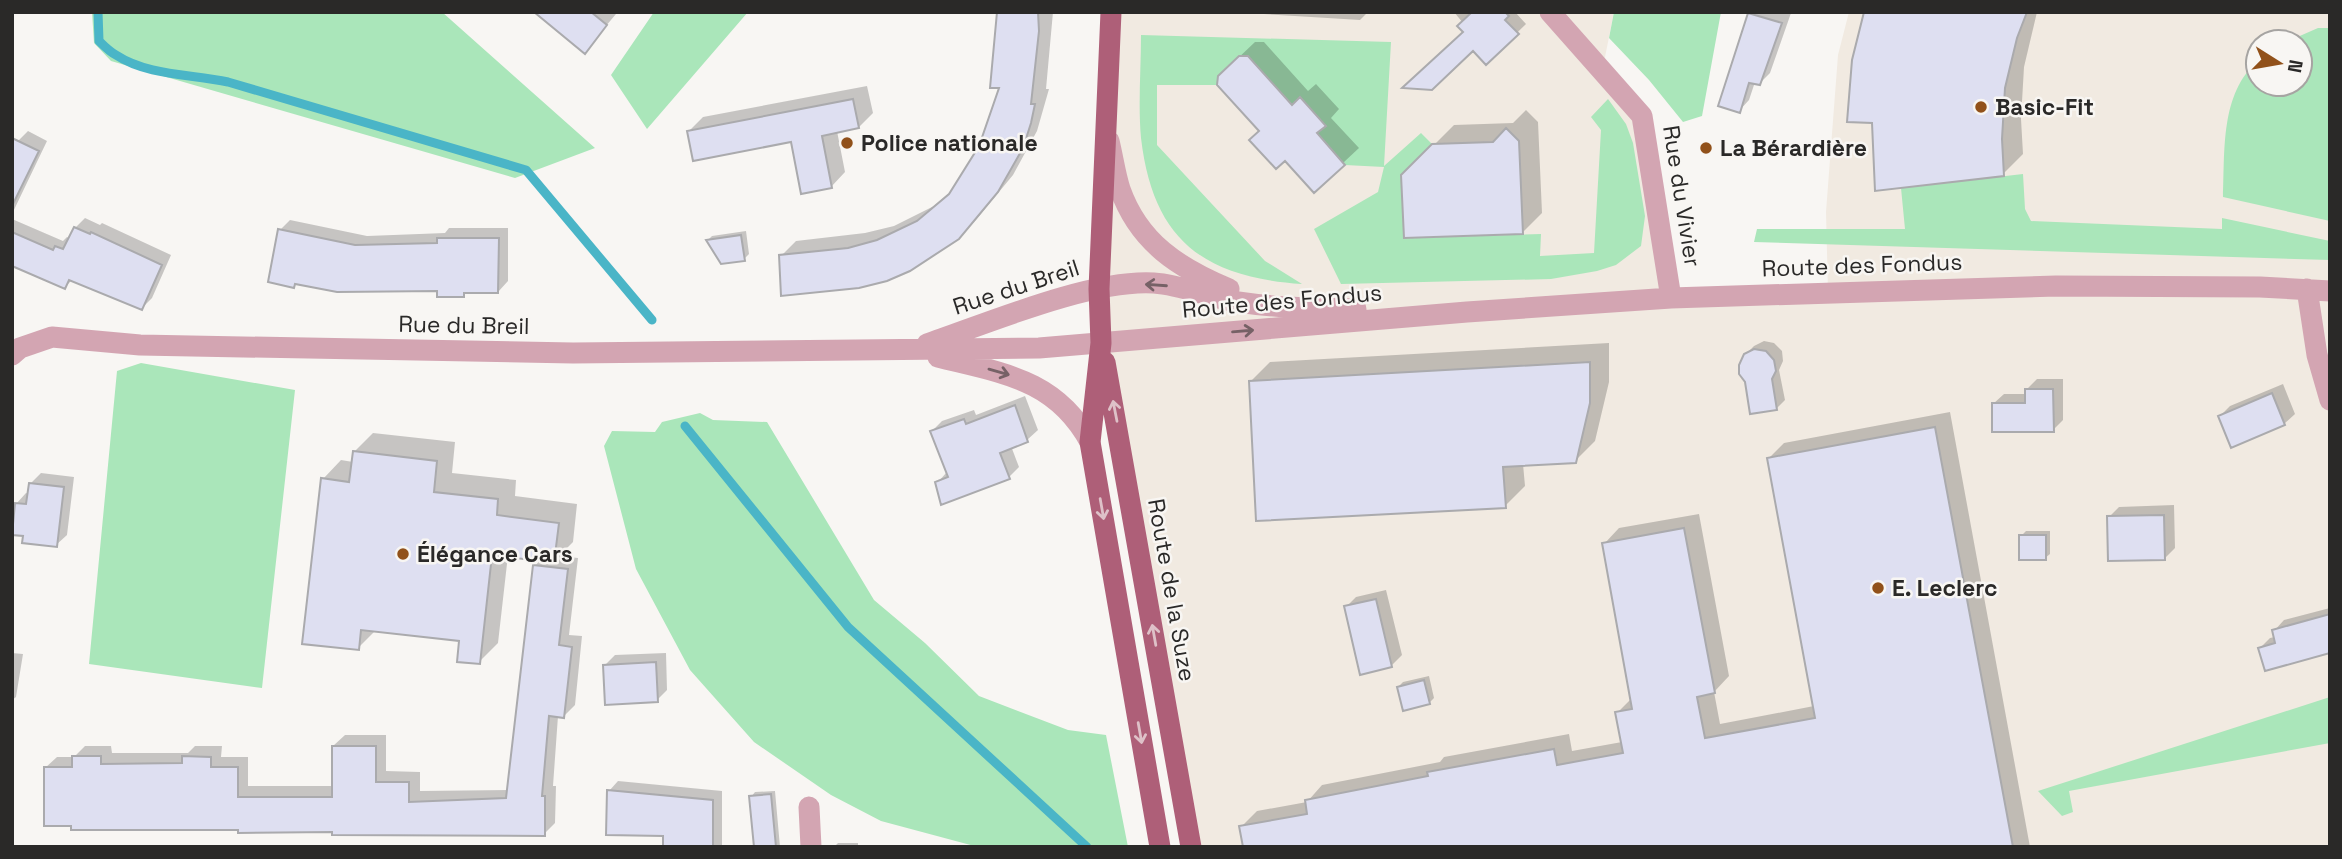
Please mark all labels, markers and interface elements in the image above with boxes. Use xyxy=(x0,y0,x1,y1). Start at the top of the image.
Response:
north arrow xyxy=(2244,28,2314,98)
text: N xyxy=(2282,58,2309,75)
place label: Basic-Fit xyxy=(1995,92,2094,122)
marker: Basic-Fit xyxy=(1973,99,1989,115)
street label: Rue du Vivier xyxy=(1656,123,1708,269)
place label: Police nationale xyxy=(861,128,1038,158)
place label: La Bérardière xyxy=(1720,133,1867,163)
marker: Police nationale xyxy=(839,135,855,151)
marker: La Bérardière xyxy=(1698,140,1714,156)
street label: Route des Fondus xyxy=(1761,247,1963,283)
street label: Rue du Breil xyxy=(949,252,1083,322)
street label: Route des Fondus xyxy=(1181,277,1383,325)
one-way arrow xyxy=(1145,278,1168,291)
street label: Rue du Breil xyxy=(398,309,530,341)
one-way arrow xyxy=(1231,324,1253,337)
one-way arrow xyxy=(988,367,1010,380)
one-way arrow xyxy=(1107,400,1121,423)
street label: Route de la Suze xyxy=(1141,496,1203,684)
one-way arrow xyxy=(1096,497,1109,520)
place label: Élégance Cars xyxy=(417,539,573,569)
marker: Élégance Cars xyxy=(395,546,411,562)
place label: E. Leclerc xyxy=(1892,573,1998,603)
marker: E. Leclerc xyxy=(1870,580,1886,596)
one-way arrow xyxy=(1147,625,1160,647)
one-way arrow xyxy=(1134,721,1147,744)

